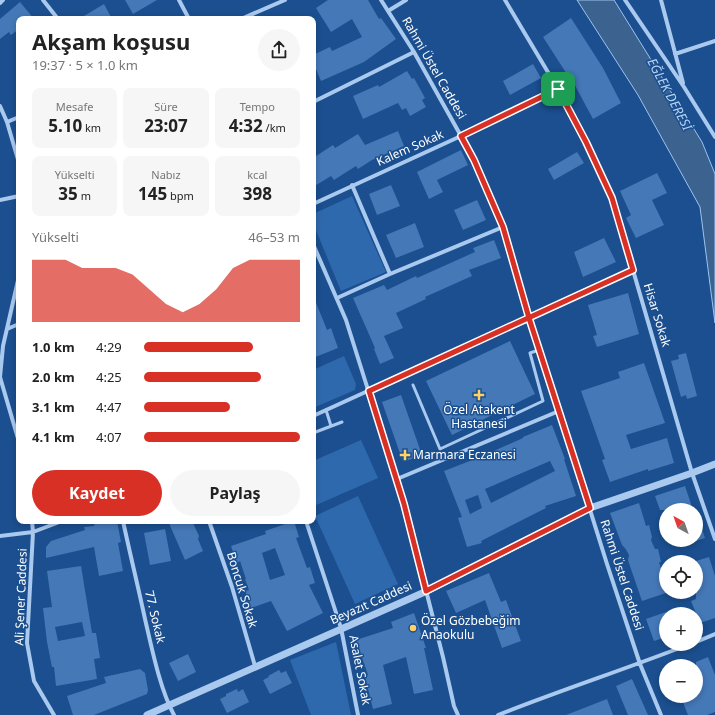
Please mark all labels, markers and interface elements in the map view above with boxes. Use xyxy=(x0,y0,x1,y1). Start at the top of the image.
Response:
street label: Rahmi Üstel Caddesi xyxy=(398,13,471,122)
text: Akşam koşusu xyxy=(32,26,190,56)
button: share xyxy=(258,29,300,71)
water label: EĞLEK DERESİ xyxy=(643,55,697,134)
text: 19:37 · 5 × 1.0 km xyxy=(32,56,138,74)
pin xyxy=(541,72,575,106)
icon: arrive xyxy=(547,78,569,100)
text: Mesafe xyxy=(56,99,93,114)
text: Süre xyxy=(154,99,178,114)
text: Tempo xyxy=(240,99,275,114)
text: 5.10 xyxy=(48,114,82,137)
text: 23:07 xyxy=(144,114,188,137)
text: 4:32 xyxy=(229,114,263,137)
text: km xyxy=(82,120,101,135)
text: /km xyxy=(263,120,286,135)
street label: Kalem Sokak xyxy=(374,125,447,170)
text: Yükselti xyxy=(55,167,95,182)
text: Nabız xyxy=(151,167,181,182)
text: kcal xyxy=(247,167,267,182)
text: 35 xyxy=(58,182,78,205)
text: 145 xyxy=(138,182,167,205)
text: 398 xyxy=(243,182,272,205)
text: m xyxy=(78,188,91,203)
text: bpm xyxy=(167,188,194,203)
text: Yükselti xyxy=(32,228,79,246)
text: 46–53 m xyxy=(248,228,300,246)
street label: Hisar Sokak xyxy=(640,281,675,349)
text: 1.0 km xyxy=(32,338,75,356)
text: 4:29 xyxy=(96,338,122,356)
text: 2.0 km xyxy=(32,368,75,386)
text: 4:25 xyxy=(96,368,122,386)
marker: Özel Atakent Hastanesi xyxy=(473,389,485,401)
text: 3.1 km xyxy=(32,398,75,416)
text: 4:47 xyxy=(96,398,122,416)
place label: Özel Atakent Hastanesi xyxy=(443,401,515,432)
text: 4.1 km xyxy=(32,428,75,446)
text: 4:07 xyxy=(96,428,122,446)
place label: Marmara Eczanesi xyxy=(413,446,516,463)
marker: Marmara Eczanesi xyxy=(400,450,410,460)
button: Kaydet xyxy=(32,470,162,516)
button: Paylaş xyxy=(170,470,300,516)
north arrow xyxy=(659,503,703,547)
map controls xyxy=(659,503,703,703)
street label: Rahmi Üstel Caddesi xyxy=(597,517,648,632)
street label: Ali Şener Caddesi xyxy=(10,548,31,646)
street label: Boncuk Sokak xyxy=(223,550,262,630)
button: locate xyxy=(659,555,703,599)
street label: Beyazıt Caddesi xyxy=(327,577,414,628)
street label: 77. Sokak xyxy=(141,589,170,645)
button: + xyxy=(659,607,703,651)
place label: Özel Gözbebeğim Anaokulu xyxy=(421,612,521,643)
marker: Özel Gözbebeğim Anaokulu xyxy=(408,623,418,633)
street label: Asalet Sokak xyxy=(345,633,376,707)
button: − xyxy=(659,659,703,703)

